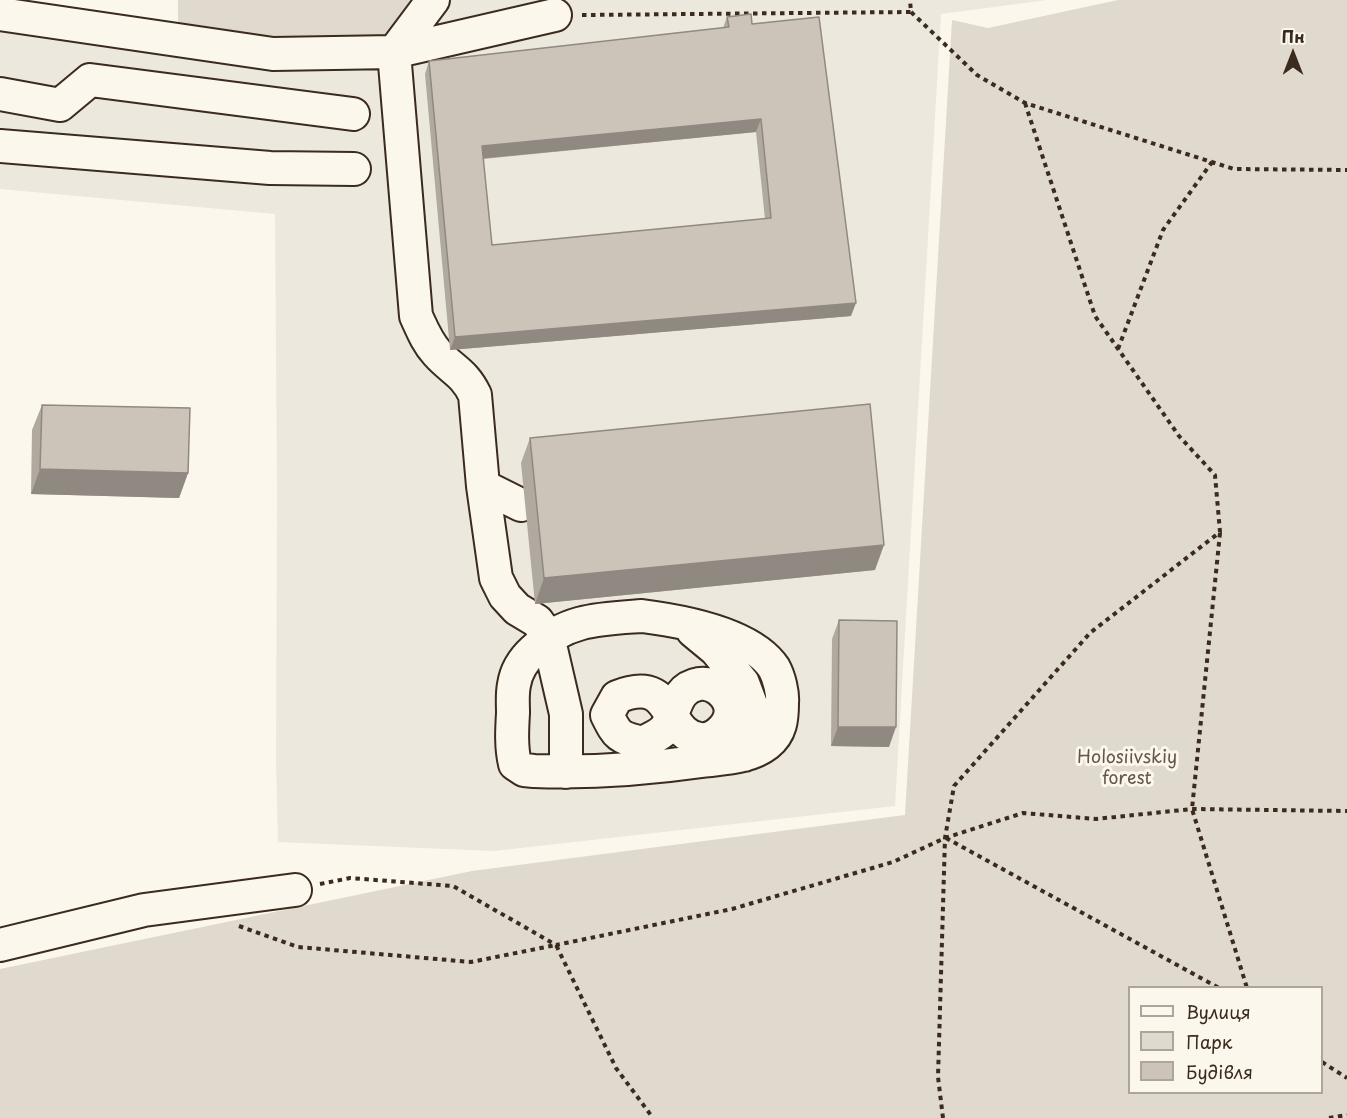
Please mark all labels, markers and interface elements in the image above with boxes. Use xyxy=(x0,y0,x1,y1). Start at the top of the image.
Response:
north arrow xyxy=(1263,24,1323,84)
text: Пн xyxy=(1281,24,1305,48)
park label: Holosiivskiy forest xyxy=(1077,747,1177,789)
legend xyxy=(1128,986,1323,1094)
text: Вулиця xyxy=(1186,998,1251,1025)
text: Парк xyxy=(1186,1028,1232,1055)
text: Будівля xyxy=(1186,1058,1253,1085)

